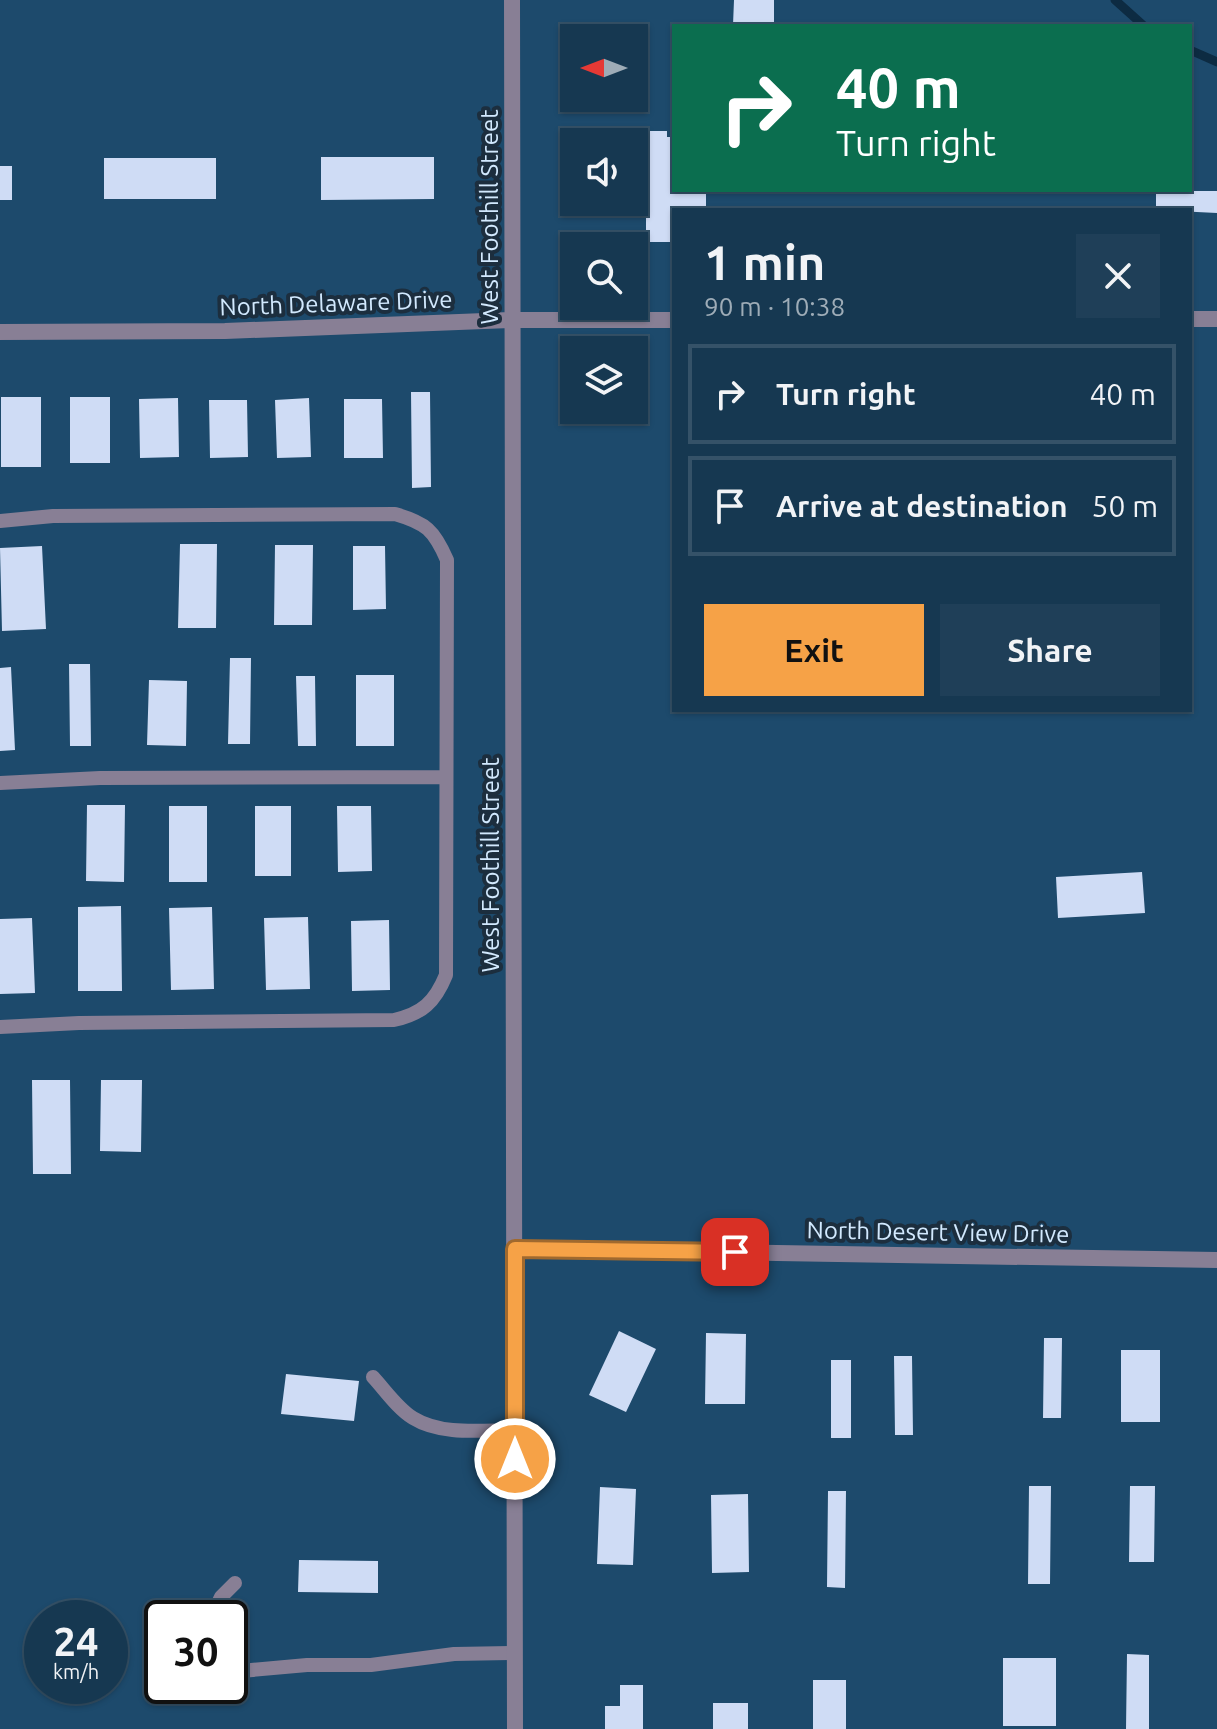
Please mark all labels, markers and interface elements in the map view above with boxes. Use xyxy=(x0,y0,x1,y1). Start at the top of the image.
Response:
north arrow xyxy=(560,24,648,112)
map controls xyxy=(560,24,648,424)
icon: right xyxy=(704,56,808,160)
text: 40 m xyxy=(836,56,961,119)
street label: West Foothill Street xyxy=(476,109,503,325)
text: Turn right xyxy=(836,122,996,163)
button: sound xyxy=(560,128,648,216)
button: search xyxy=(560,232,648,320)
button: close xyxy=(1076,234,1160,318)
text: 1 min xyxy=(704,235,825,289)
street label: North Delaware Drive xyxy=(219,285,453,321)
text: 90 m · 10:38 xyxy=(704,292,845,321)
button: layers xyxy=(560,336,648,424)
icon: right xyxy=(708,372,752,416)
text: Turn right xyxy=(776,377,916,411)
text: 40 m xyxy=(1089,377,1156,411)
icon: arrive xyxy=(708,484,752,528)
text: Arrive at destination xyxy=(776,489,1068,523)
text: 50 m xyxy=(1092,489,1158,523)
button: Exit xyxy=(704,604,924,696)
button: Share xyxy=(940,604,1160,696)
street label: West Foothill Street xyxy=(477,757,504,973)
street label: North Desert View Drive xyxy=(806,1216,1070,1248)
pin xyxy=(701,1218,769,1286)
icon: arrive xyxy=(713,1230,757,1274)
position arrow xyxy=(473,1417,557,1501)
speed limit sign: 30 xyxy=(144,1600,248,1704)
text: 24 xyxy=(53,1619,99,1664)
text: km/h xyxy=(53,1660,99,1683)

